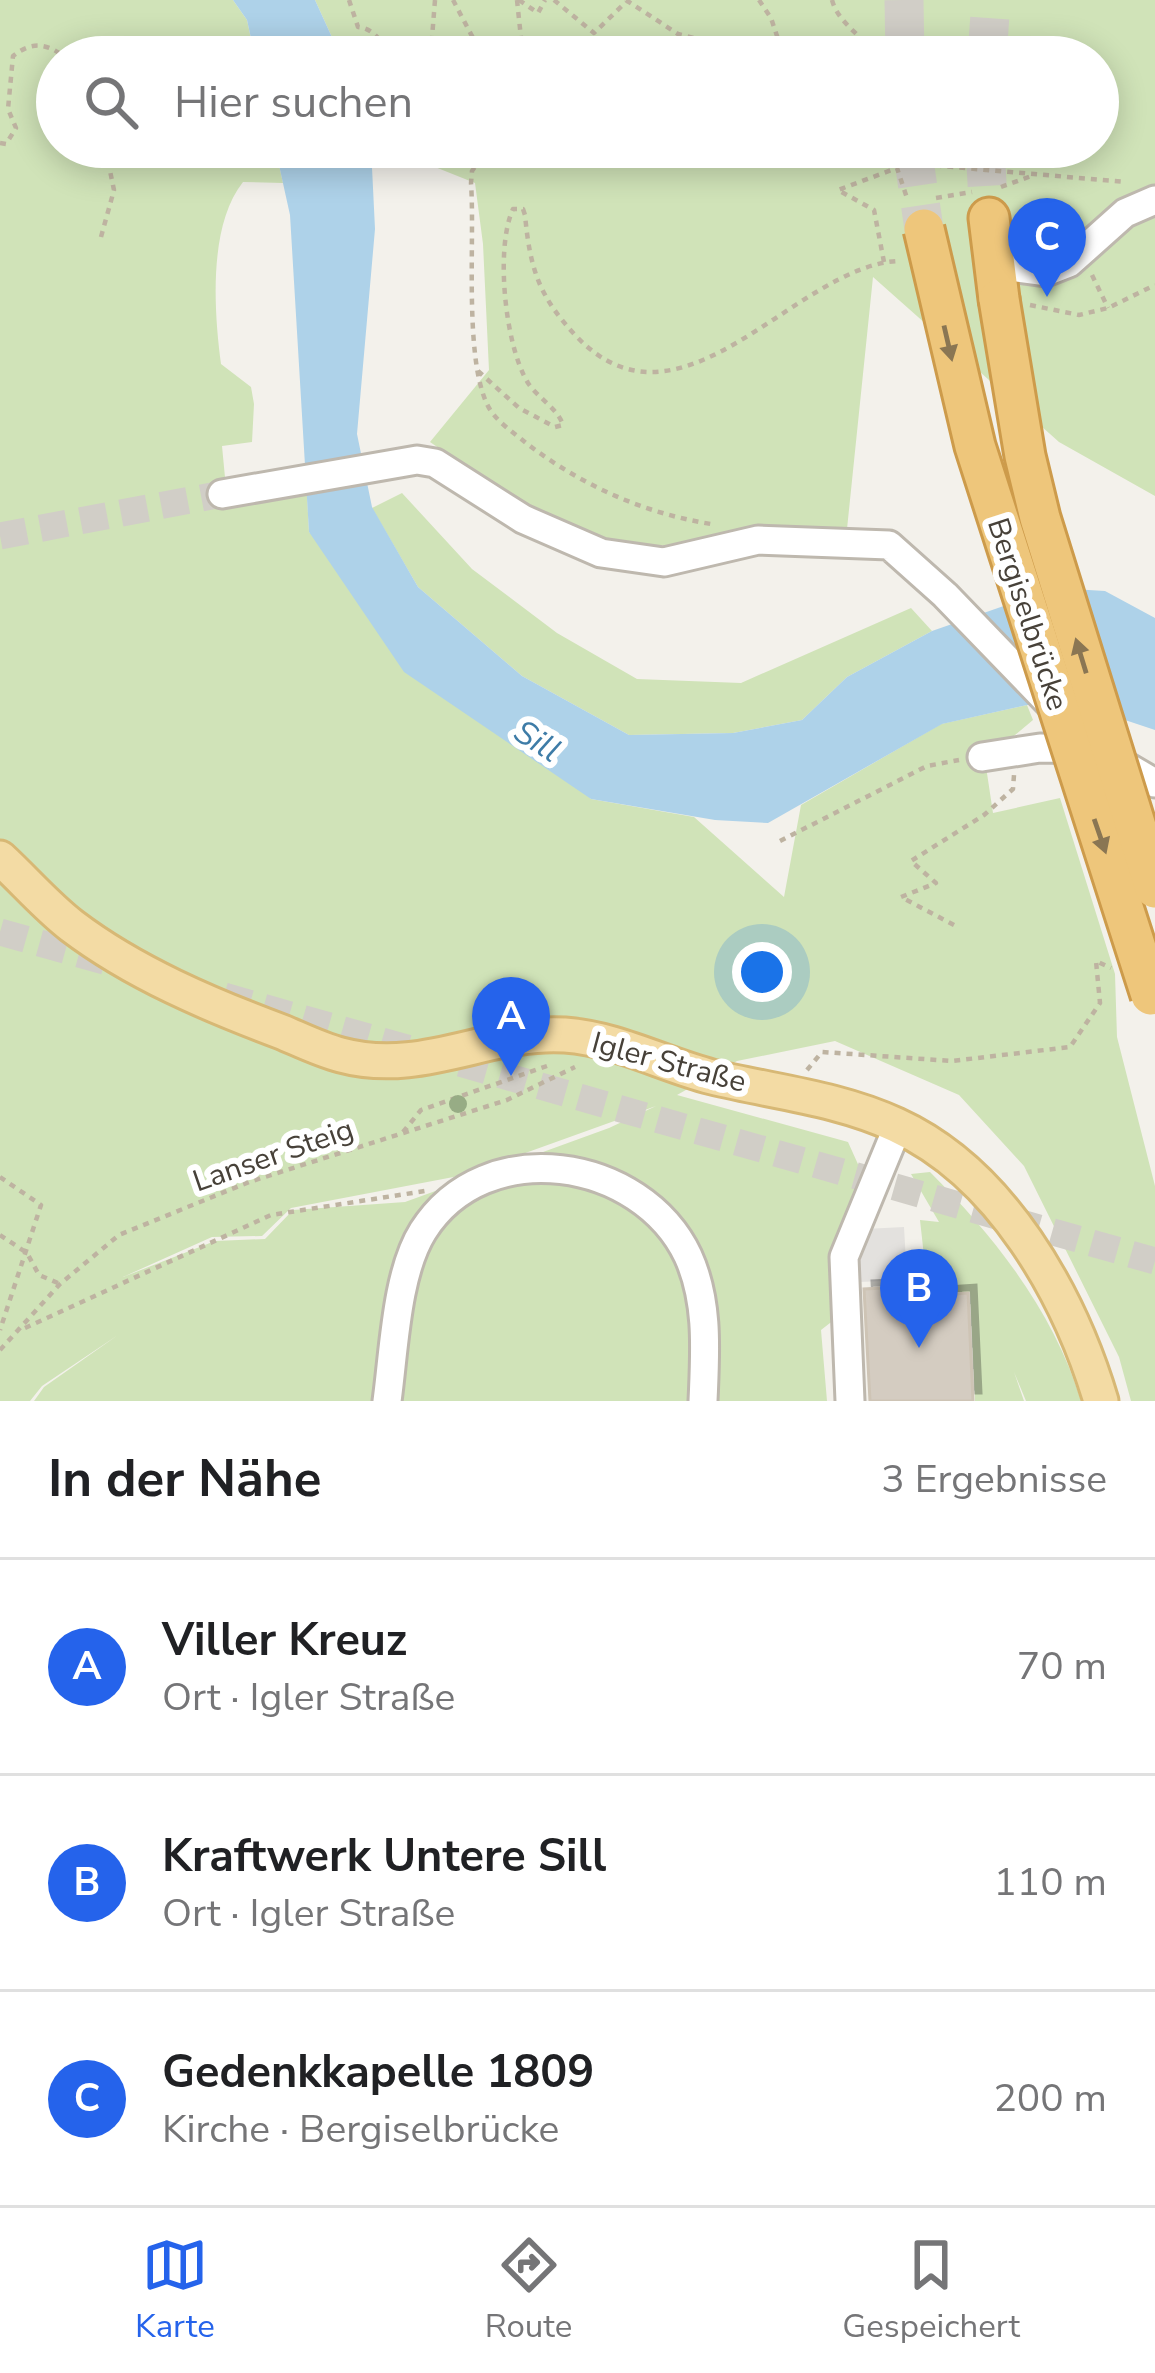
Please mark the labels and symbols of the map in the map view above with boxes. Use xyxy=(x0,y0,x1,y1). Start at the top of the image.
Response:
pin: C xyxy=(1008,198,1086,297)
one-way arrow xyxy=(939,324,958,361)
street label: Bergiselbrücke xyxy=(977,513,1078,716)
one-way arrow xyxy=(1071,637,1090,674)
water label: Sill xyxy=(505,709,569,773)
one-way arrow xyxy=(1092,818,1111,855)
your location xyxy=(732,942,792,1002)
pin: A xyxy=(472,977,550,1076)
street label: Igler Straße xyxy=(587,1022,751,1103)
street label: Lanser Steig xyxy=(187,1109,359,1202)
pin: B xyxy=(880,1249,958,1348)

